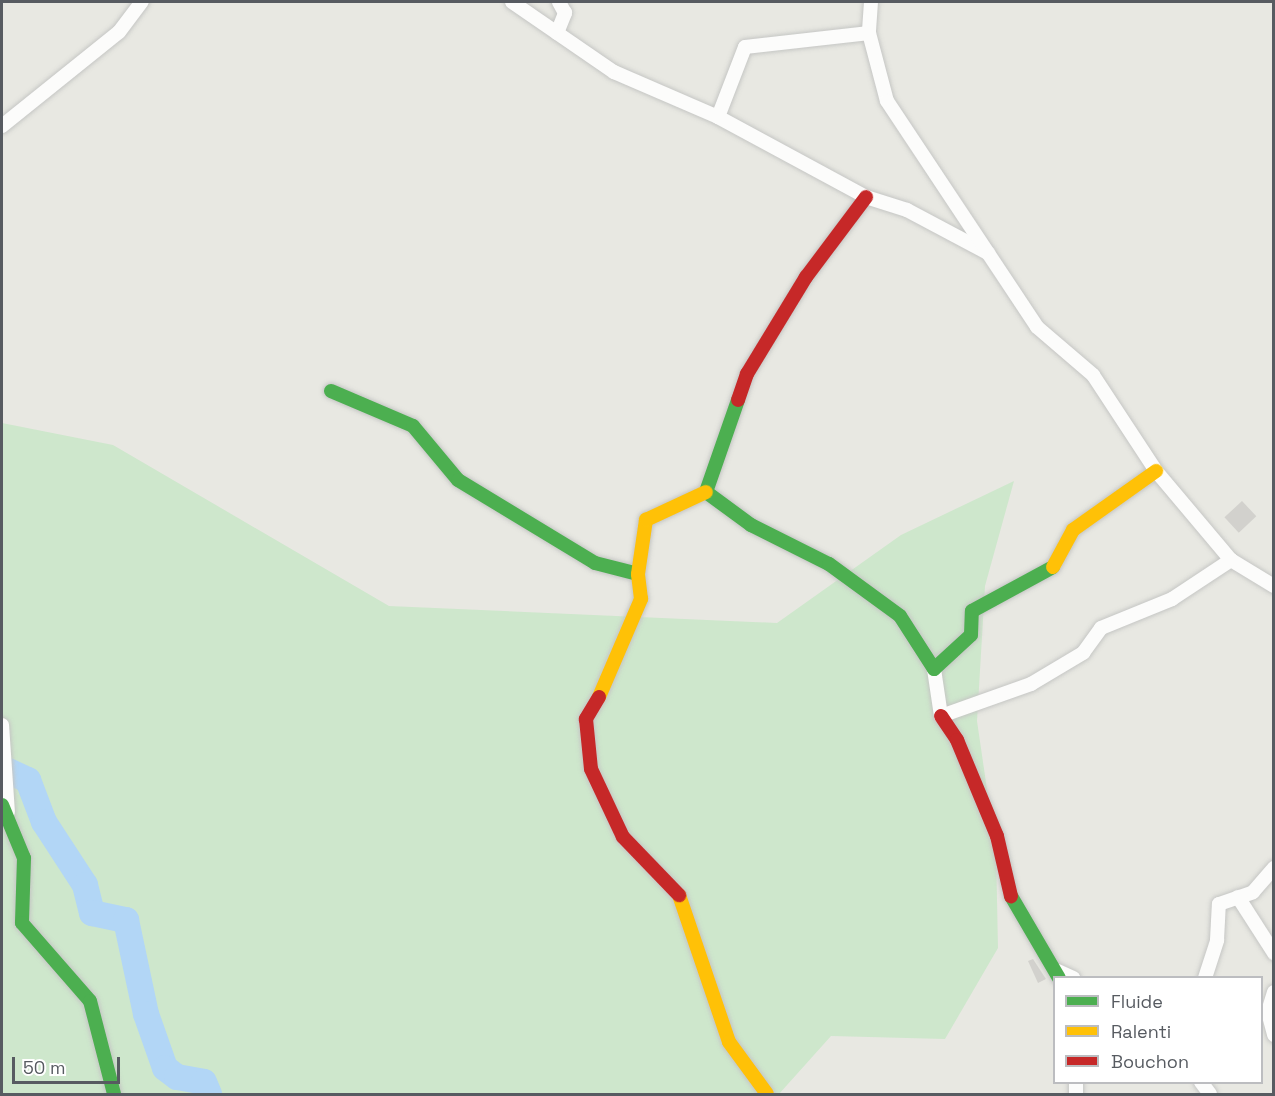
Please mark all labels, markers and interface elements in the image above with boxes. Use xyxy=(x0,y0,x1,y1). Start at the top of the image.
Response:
legend xyxy=(1053,976,1263,1084)
text: Fluide xyxy=(1111,990,1163,1013)
text: Ralenti xyxy=(1111,1020,1171,1043)
scale bar xyxy=(15,1045,123,1083)
text: Bouchon xyxy=(1111,1050,1189,1073)
text: 50 m xyxy=(23,1056,65,1079)

